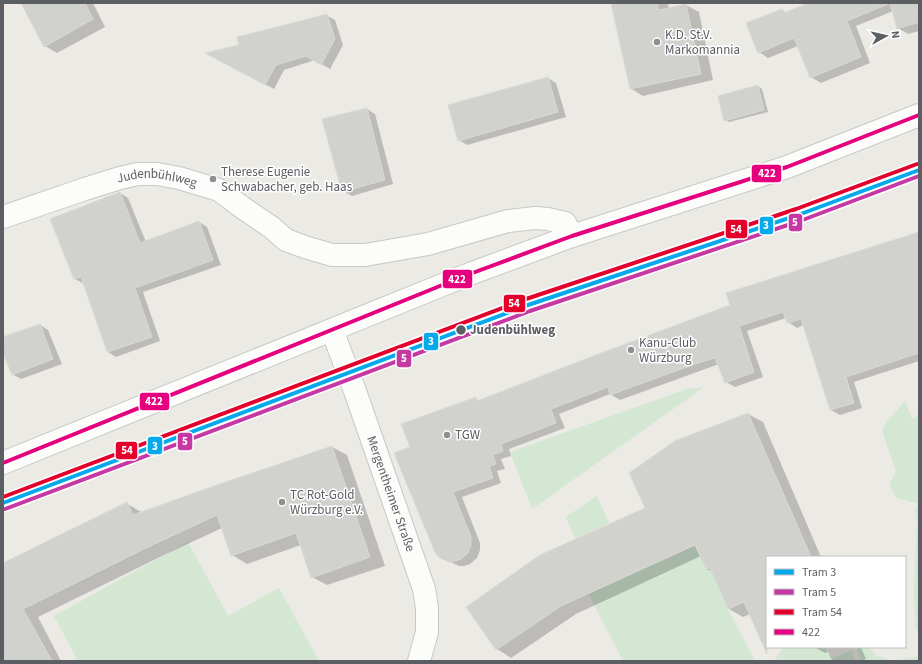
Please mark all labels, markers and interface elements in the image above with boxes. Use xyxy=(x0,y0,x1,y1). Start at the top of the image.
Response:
north arrow xyxy=(866,16,906,56)
place label: K.D. St.V. Markomannia xyxy=(665,26,740,59)
text: N xyxy=(887,30,903,39)
marker: K.D. St.V. Markomannia xyxy=(652,37,662,47)
place label: Therese Eugenie Schwabacher, geb. Haas xyxy=(221,163,353,196)
line badge: 422 xyxy=(751,164,782,183)
street label: Judenbühlweg xyxy=(115,165,200,192)
text: 422 xyxy=(758,166,776,181)
marker: Therese Eugenie Schwabacher, geb. Haas xyxy=(208,174,218,184)
line badge: 5 xyxy=(788,213,803,232)
text: 5 xyxy=(792,215,798,230)
line badge: 3 xyxy=(759,216,774,235)
text: 3 xyxy=(763,218,769,233)
line badge: 54 xyxy=(725,219,748,239)
text: 54 xyxy=(730,222,742,237)
line badge: 422 xyxy=(442,269,473,289)
text: 422 xyxy=(448,272,466,287)
line badge: 54 xyxy=(503,294,526,313)
text: 54 xyxy=(508,296,520,311)
place label: Judenbühlweg xyxy=(470,321,555,339)
marker: Judenbühlweg xyxy=(454,323,468,337)
line badge: 3 xyxy=(423,332,439,351)
text: 3 xyxy=(428,334,434,349)
place label: Kanu-Club Würzburg xyxy=(639,334,696,367)
marker: Kanu-Club Würzburg xyxy=(626,345,636,355)
line badge: 5 xyxy=(396,349,412,368)
text: 5 xyxy=(401,351,407,366)
line badge: 422 xyxy=(139,392,170,411)
text: 422 xyxy=(145,394,163,409)
place label: TGW xyxy=(455,426,480,444)
marker: TGW xyxy=(442,430,452,440)
line badge: 5 xyxy=(177,432,193,451)
street label: Mergentheimer Straße xyxy=(362,433,419,554)
text: 5 xyxy=(182,434,188,449)
line badge: 3 xyxy=(147,436,163,455)
text: 3 xyxy=(152,439,158,454)
line badge: 54 xyxy=(115,441,138,460)
text: 54 xyxy=(121,443,133,458)
place label: TC Rot-Gold Würzburg e.V. xyxy=(290,486,363,519)
marker: TC Rot-Gold Würzburg e.V. xyxy=(277,497,287,507)
legend xyxy=(766,556,906,648)
text: Tram 3 xyxy=(802,564,836,581)
text: Tram 5 xyxy=(802,584,836,601)
text: Tram 54 xyxy=(802,604,842,621)
text: 422 xyxy=(802,624,820,641)

